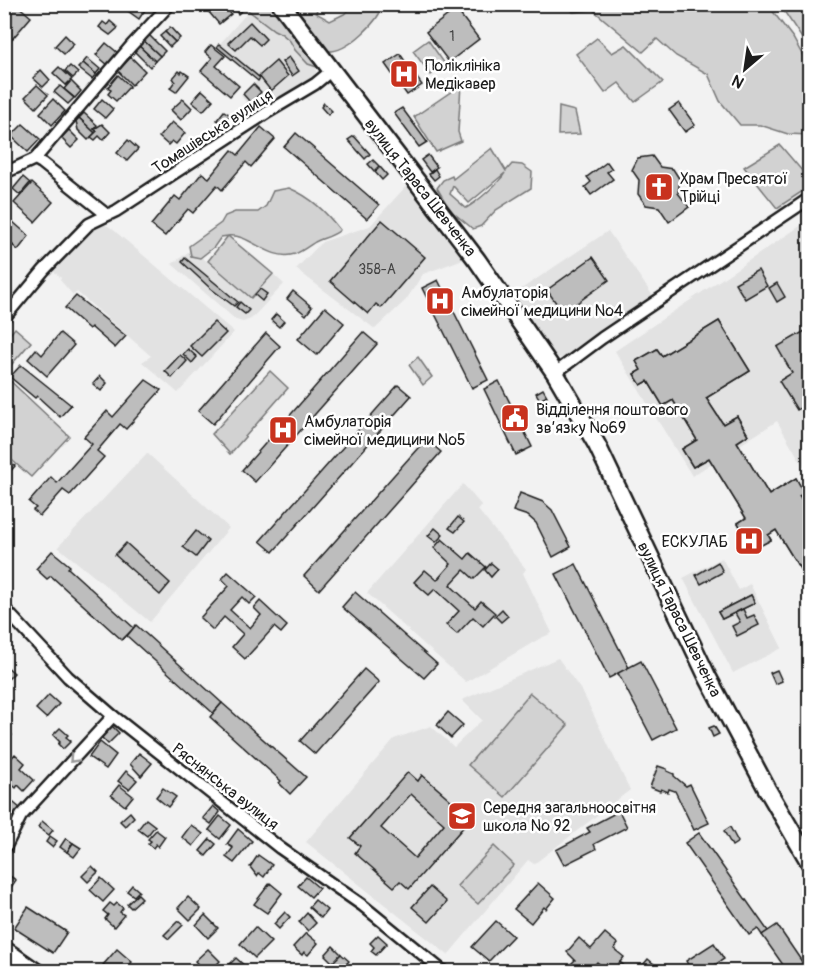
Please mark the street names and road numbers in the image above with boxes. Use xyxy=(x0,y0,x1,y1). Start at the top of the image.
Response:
street label: Томашівська вулиця xyxy=(148,85,277,178)
street label: вулиця Тараса Шевченка xyxy=(360,114,480,261)
street label: вулиця Тараса Шевченка xyxy=(633,539,725,700)
street label: Ряснянська вулиця xyxy=(168,739,283,835)

